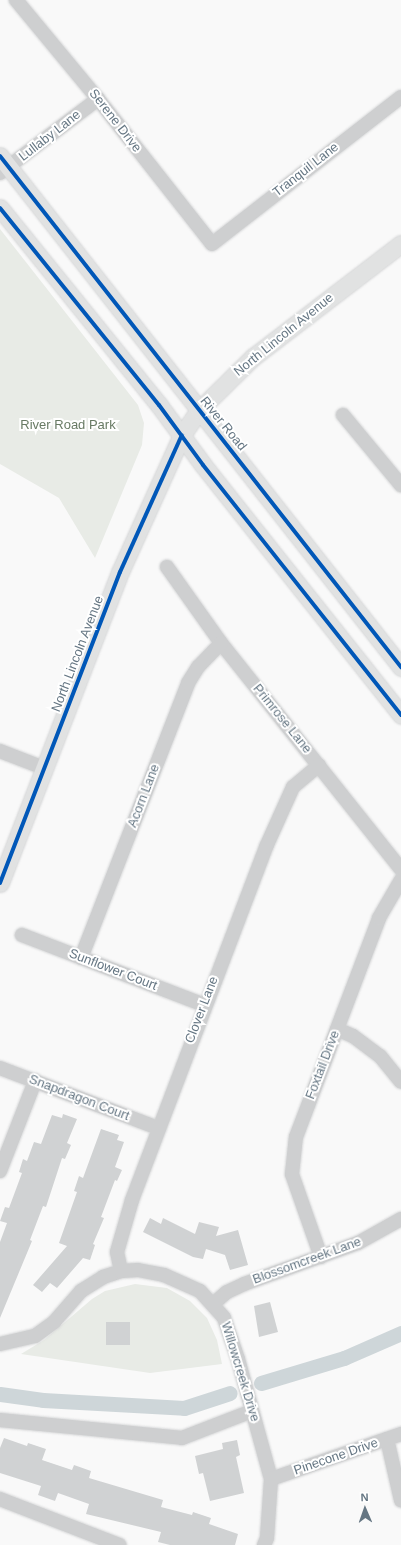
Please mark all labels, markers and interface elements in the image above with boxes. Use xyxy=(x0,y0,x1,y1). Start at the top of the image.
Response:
street label: Serene Drive xyxy=(85,86,145,156)
street label: Lullaby Lane xyxy=(16,107,84,165)
street label: Tranquil Lane xyxy=(270,140,342,200)
street label: North Lincoln Avenue xyxy=(231,290,337,380)
street label: River Road xyxy=(196,394,250,454)
park label: River Road Park xyxy=(20,417,116,433)
street label: North Lincoln Avenue xyxy=(48,593,108,715)
street label: Primrose Lane xyxy=(249,681,315,757)
street label: Acorn Lane xyxy=(125,762,163,830)
street label: Sunflower Court xyxy=(67,946,159,994)
street label: Clover Lane xyxy=(182,974,222,1046)
street label: Foxtail Drive xyxy=(303,1028,343,1102)
street label: Snapdragon Court xyxy=(27,1072,131,1124)
street label: Blossomcreek Lane xyxy=(251,1234,363,1288)
street label: Willowcreek Drive xyxy=(217,1320,263,1424)
street label: Pinecone Drive xyxy=(292,1435,380,1479)
north arrow xyxy=(345,1489,385,1529)
text: N xyxy=(360,1491,369,1503)

